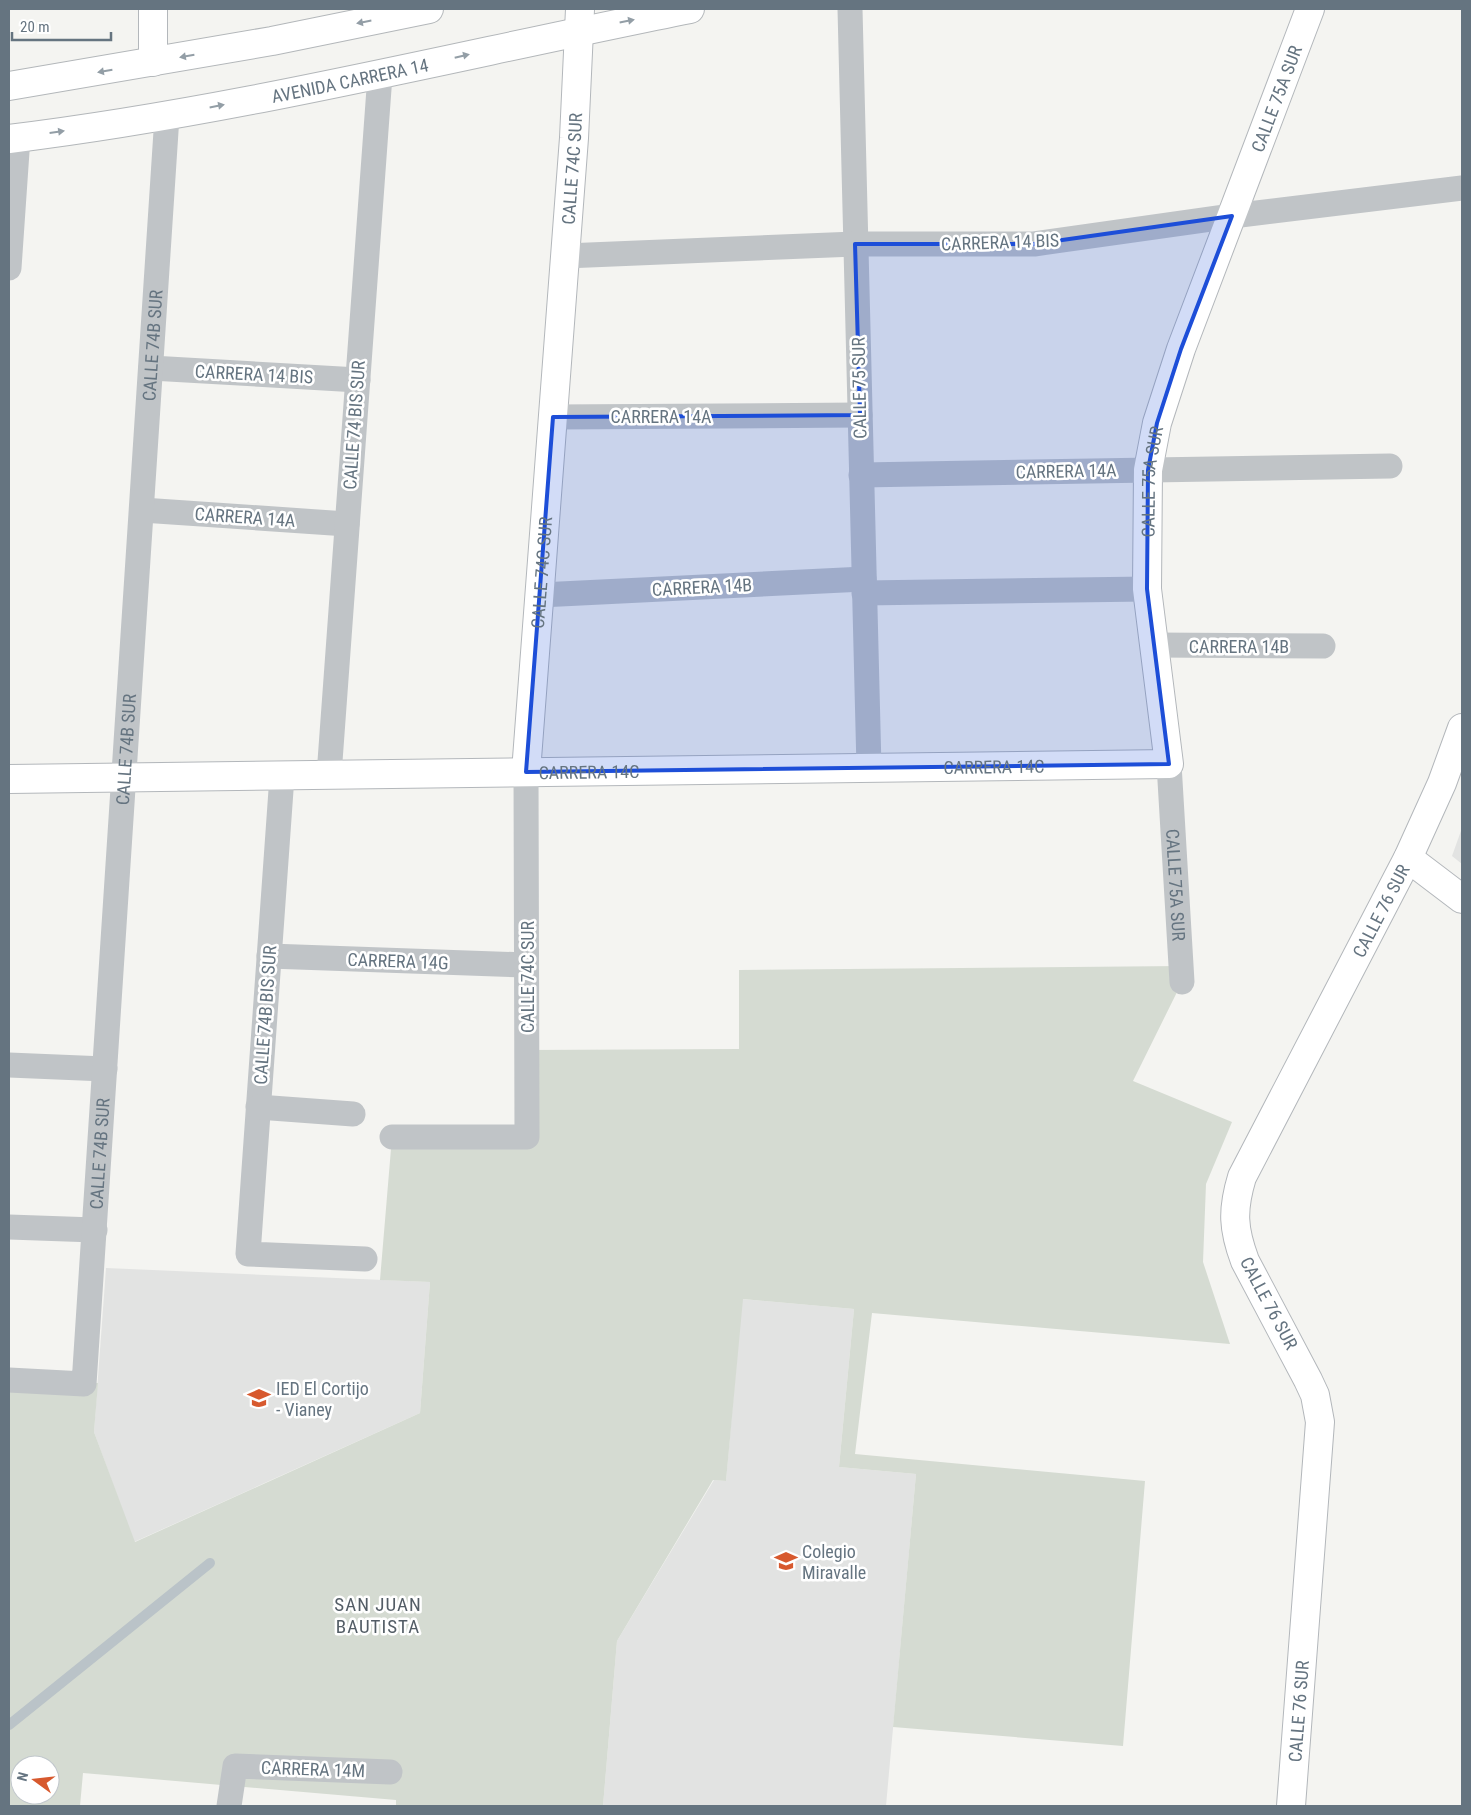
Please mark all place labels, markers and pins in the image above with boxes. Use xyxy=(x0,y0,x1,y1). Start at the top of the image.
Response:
place label: IED El Cortijo - Vianey xyxy=(276,1378,369,1420)
school or university icon: IED El Cortijo - Vianey xyxy=(246,1385,272,1411)
place label: Colegio Miravalle xyxy=(802,1541,866,1583)
school or university icon: Colegio Miravalle xyxy=(773,1548,799,1574)

